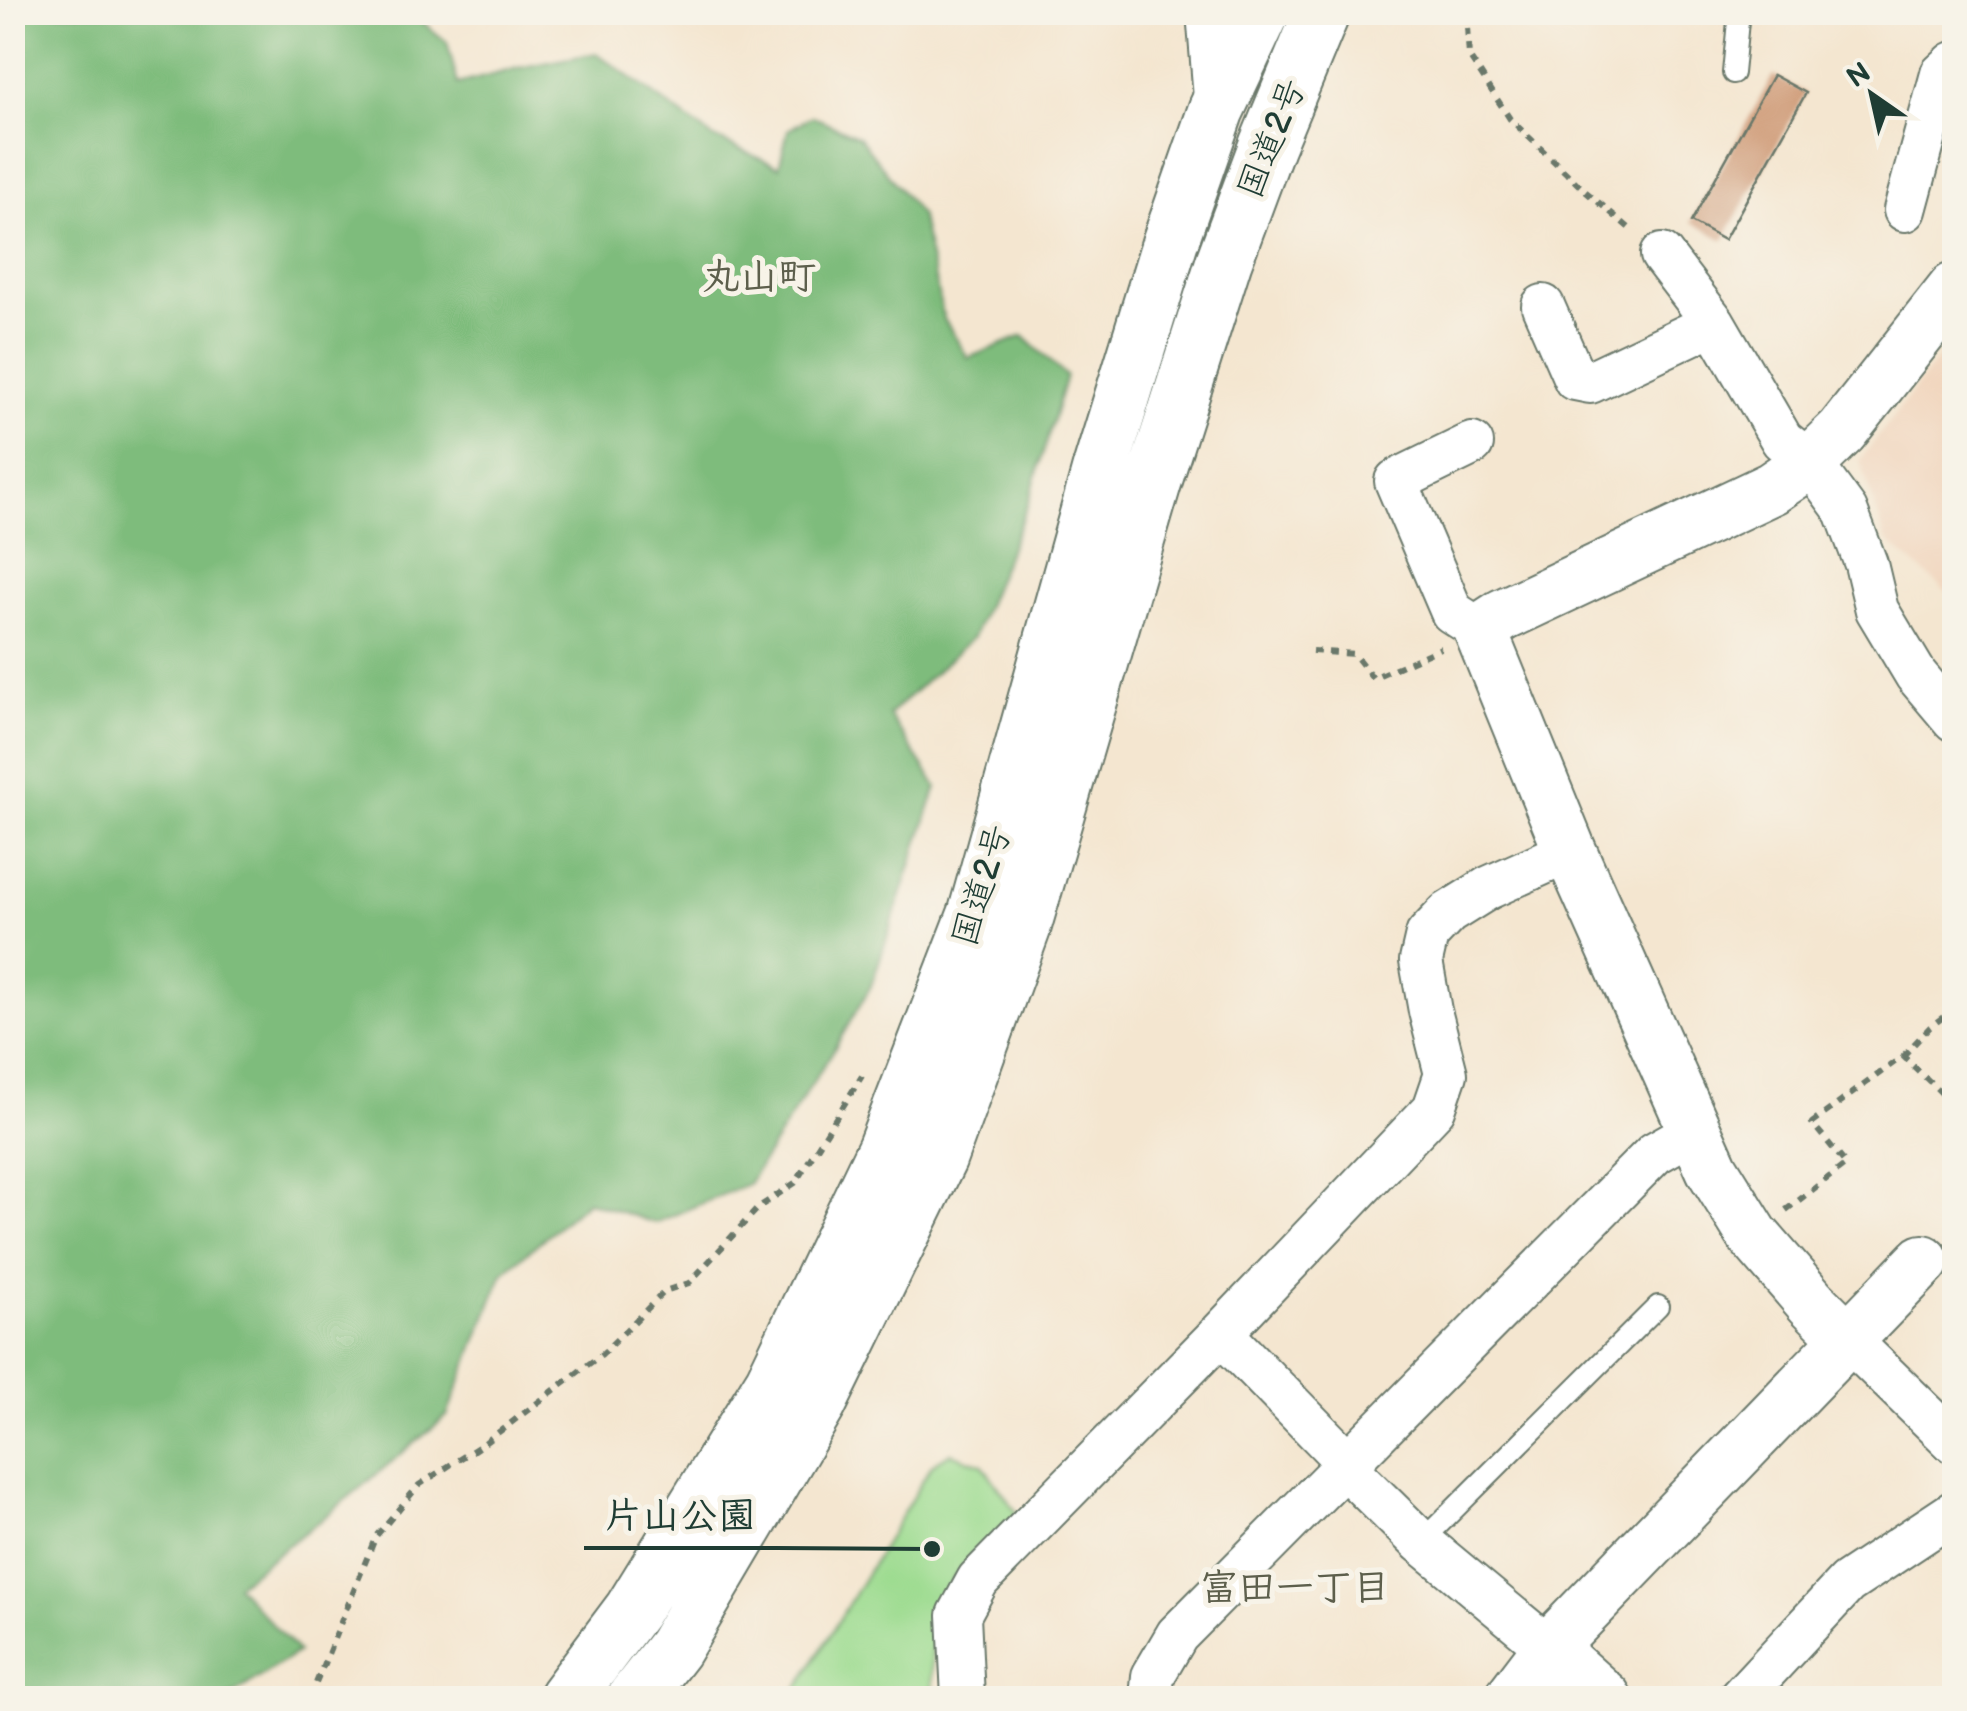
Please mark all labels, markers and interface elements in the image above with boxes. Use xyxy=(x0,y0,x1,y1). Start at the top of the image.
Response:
north arrow xyxy=(1822,45,1922,145)
text: N xyxy=(1841,56,1877,95)
street label: 国道2号 xyxy=(1229,72,1316,205)
district label: 丸山町 xyxy=(702,255,816,300)
street label: 国道2号 xyxy=(944,819,1021,952)
callout: 片山公園 xyxy=(584,1480,776,1548)
text: 片山公園 xyxy=(604,1494,756,1539)
district label: 富田一丁目 xyxy=(1200,1566,1390,1611)

